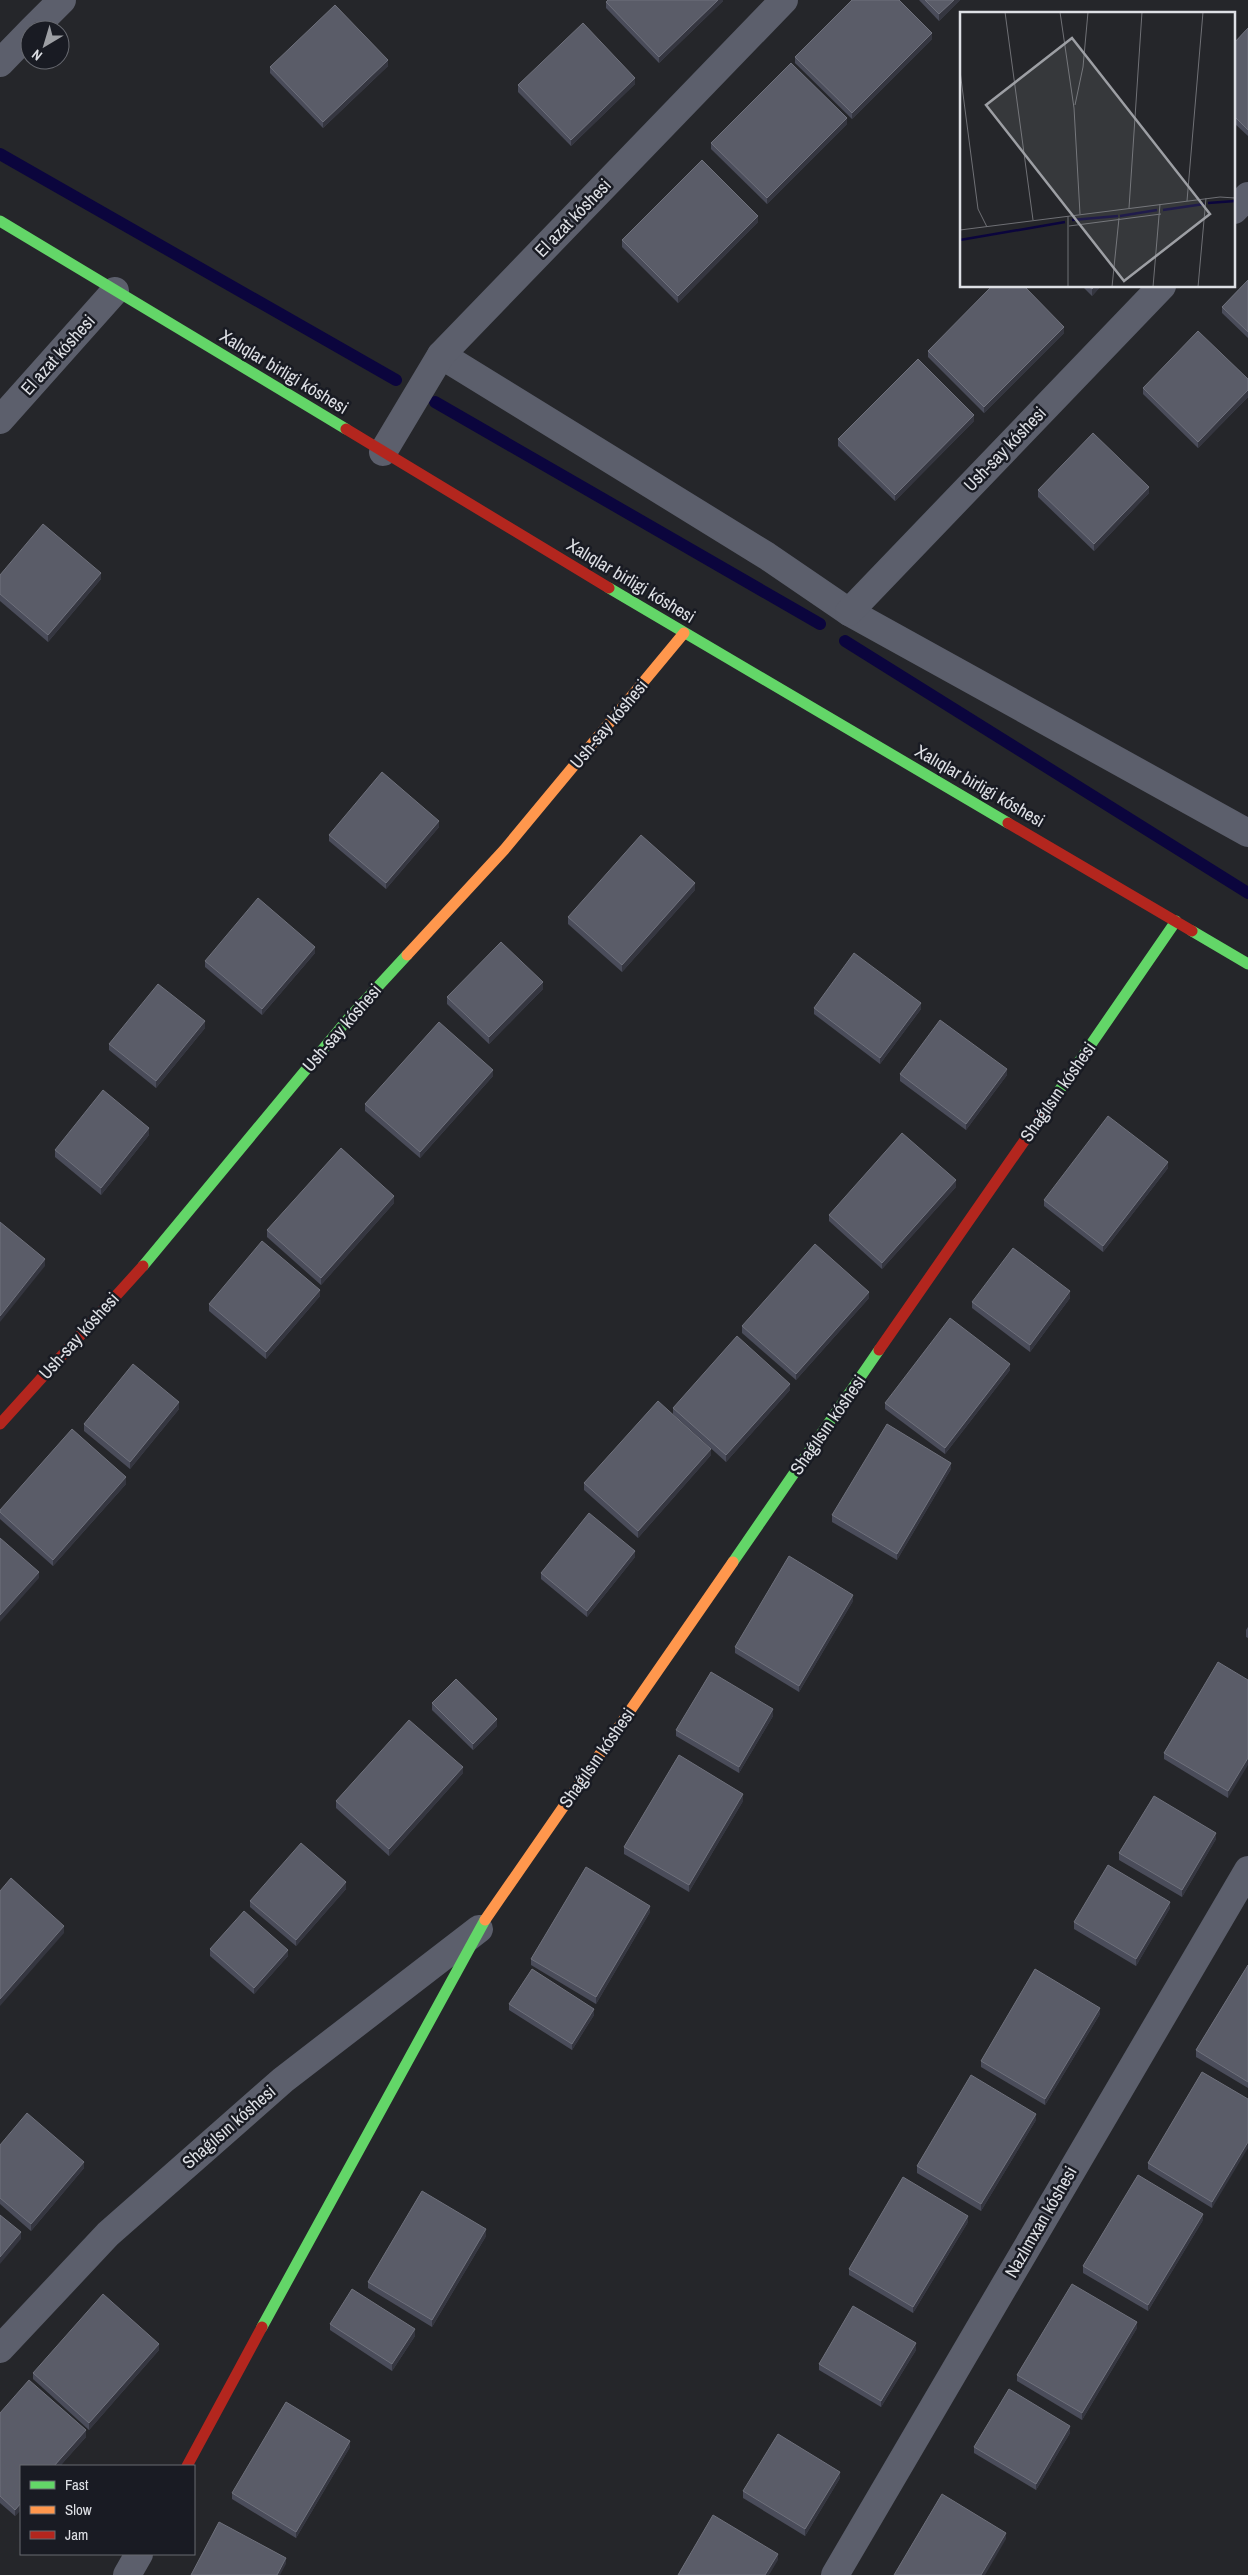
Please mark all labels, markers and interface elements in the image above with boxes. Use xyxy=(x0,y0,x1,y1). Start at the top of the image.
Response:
inset map xyxy=(960,12,1236,288)
north arrow xyxy=(20,20,70,70)
text: N xyxy=(28,46,46,65)
street label: El azat kóshesi xyxy=(529,173,616,262)
street label: El azat kóshesi xyxy=(15,309,100,400)
street label: Xalıqlar birligi kóshesi xyxy=(215,323,353,420)
street label: Ush-say kóshesi xyxy=(958,401,1052,497)
street label: Xalıqlar birligi kóshesi xyxy=(562,532,700,629)
street label: Ush-say kóshesi xyxy=(564,674,653,774)
street label: Xalıqlar birligi kóshesi xyxy=(911,738,1050,833)
street label: Ush-say kóshesi xyxy=(296,978,387,1077)
street label: Shaǵılsın kóshesi xyxy=(1014,1037,1101,1147)
street label: Ush-say kóshesi xyxy=(33,1287,124,1385)
street label: Shaǵılsın kóshesi xyxy=(784,1370,871,1480)
street label: Shaǵılsın kóshesi xyxy=(553,1703,640,1813)
street label: Shaǵılsın kóshesi xyxy=(177,2079,281,2174)
street label: Nazlımxan kóshesi xyxy=(999,2162,1083,2282)
legend xyxy=(20,2465,195,2555)
text: Fast xyxy=(65,2474,89,2495)
text: Slow xyxy=(65,2499,92,2520)
text: Jam xyxy=(65,2524,88,2545)

